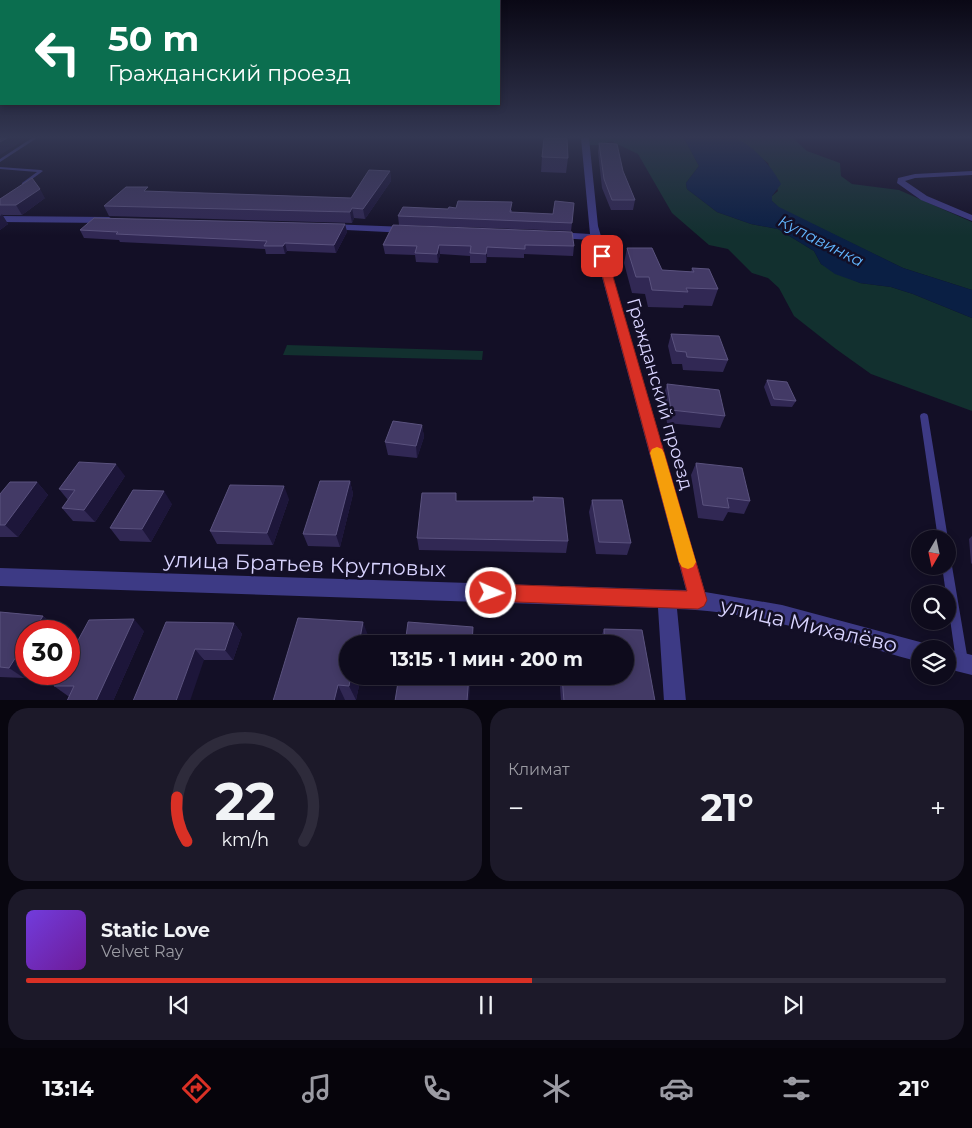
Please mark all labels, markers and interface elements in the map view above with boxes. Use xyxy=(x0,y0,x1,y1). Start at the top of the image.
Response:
text: 50 m xyxy=(108,17,199,60)
icon: left xyxy=(25,20,90,85)
text: Гражданский проезд xyxy=(108,60,351,87)
water label: Купавинка xyxy=(775,211,867,271)
pin xyxy=(581,235,623,277)
icon: arrive xyxy=(588,242,616,270)
street label: Гражданский проезд xyxy=(622,296,698,493)
north arrow xyxy=(911,530,956,575)
map controls xyxy=(911,530,956,685)
street label: улица Братьев Кругловых xyxy=(162,547,447,581)
position arrow xyxy=(464,566,516,618)
button: search xyxy=(911,585,956,630)
street label: улица Михалёво xyxy=(717,592,900,658)
speed limit sign: 30 xyxy=(15,620,80,685)
button: layers xyxy=(911,640,956,685)
text: 13:15 · 1 мин · 200 m xyxy=(390,648,583,671)
text: Климат xyxy=(508,760,570,779)
text: 22 xyxy=(214,770,276,833)
text: 21° xyxy=(700,784,754,831)
text: − xyxy=(508,791,524,825)
text: + xyxy=(930,791,946,825)
text: km/h xyxy=(221,829,269,850)
text: Static Love xyxy=(101,919,210,942)
text: Velvet Ray xyxy=(101,942,183,961)
icon: previous xyxy=(165,991,193,1019)
icon: pause xyxy=(472,991,500,1019)
icon: next xyxy=(779,991,807,1019)
icon: directions xyxy=(179,1071,214,1106)
icon: music xyxy=(299,1071,334,1106)
icon: phone xyxy=(419,1071,454,1106)
icon: climate xyxy=(539,1071,574,1106)
icon: car xyxy=(659,1071,694,1106)
icon: filters xyxy=(779,1071,814,1106)
text: 13:14 xyxy=(42,1075,94,1102)
text: 21° xyxy=(899,1075,929,1102)

